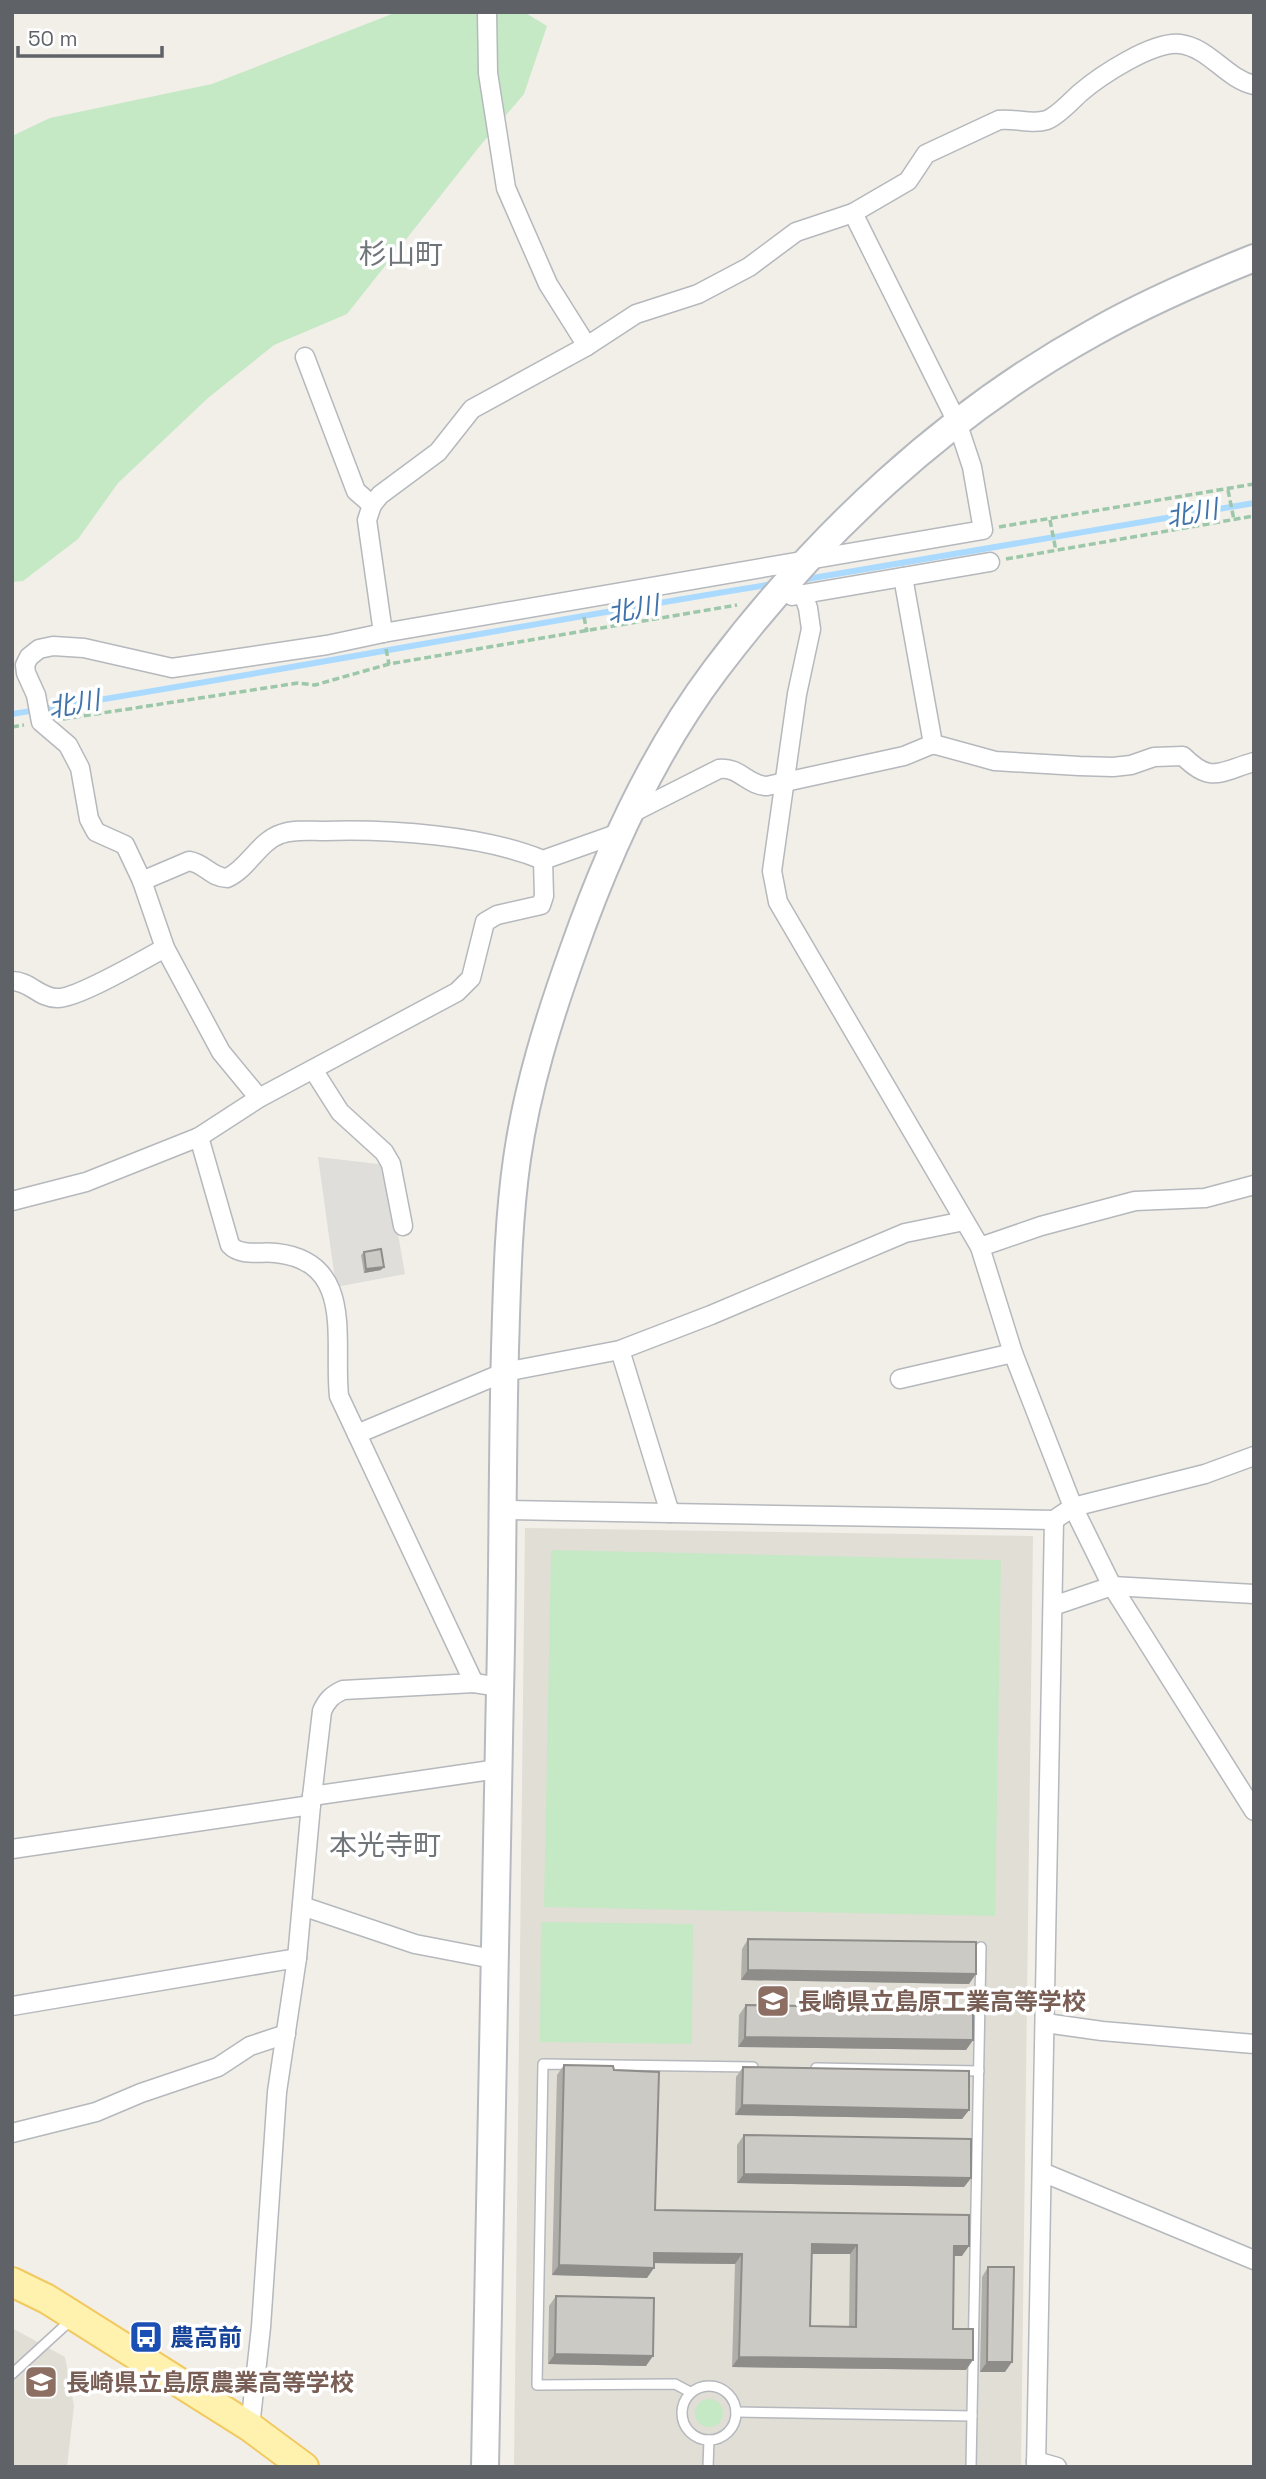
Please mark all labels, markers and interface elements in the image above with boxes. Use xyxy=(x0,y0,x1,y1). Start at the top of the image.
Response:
scale bar xyxy=(18,14,161,58)
text: 50 m xyxy=(28,25,78,52)
district label: 杉山町 xyxy=(359,236,443,272)
water label: 北川 xyxy=(1163,491,1224,534)
water label: 北川 xyxy=(604,587,665,630)
water label: 北川 xyxy=(45,682,106,725)
district label: 本光寺町 xyxy=(329,1827,441,1863)
school or university icon: 長崎県立島原工業高等学校 xyxy=(754,1982,792,2020)
place label: 長崎県立島原工業高等学校 xyxy=(798,1986,1086,2017)
bus stop icon: 農高前 xyxy=(127,2318,165,2356)
place label: 農高前 xyxy=(170,2322,242,2353)
school or university icon: 長崎県立島原農業高等学校 xyxy=(22,2363,60,2401)
place label: 長崎県立島原農業高等学校 xyxy=(66,2367,354,2398)

